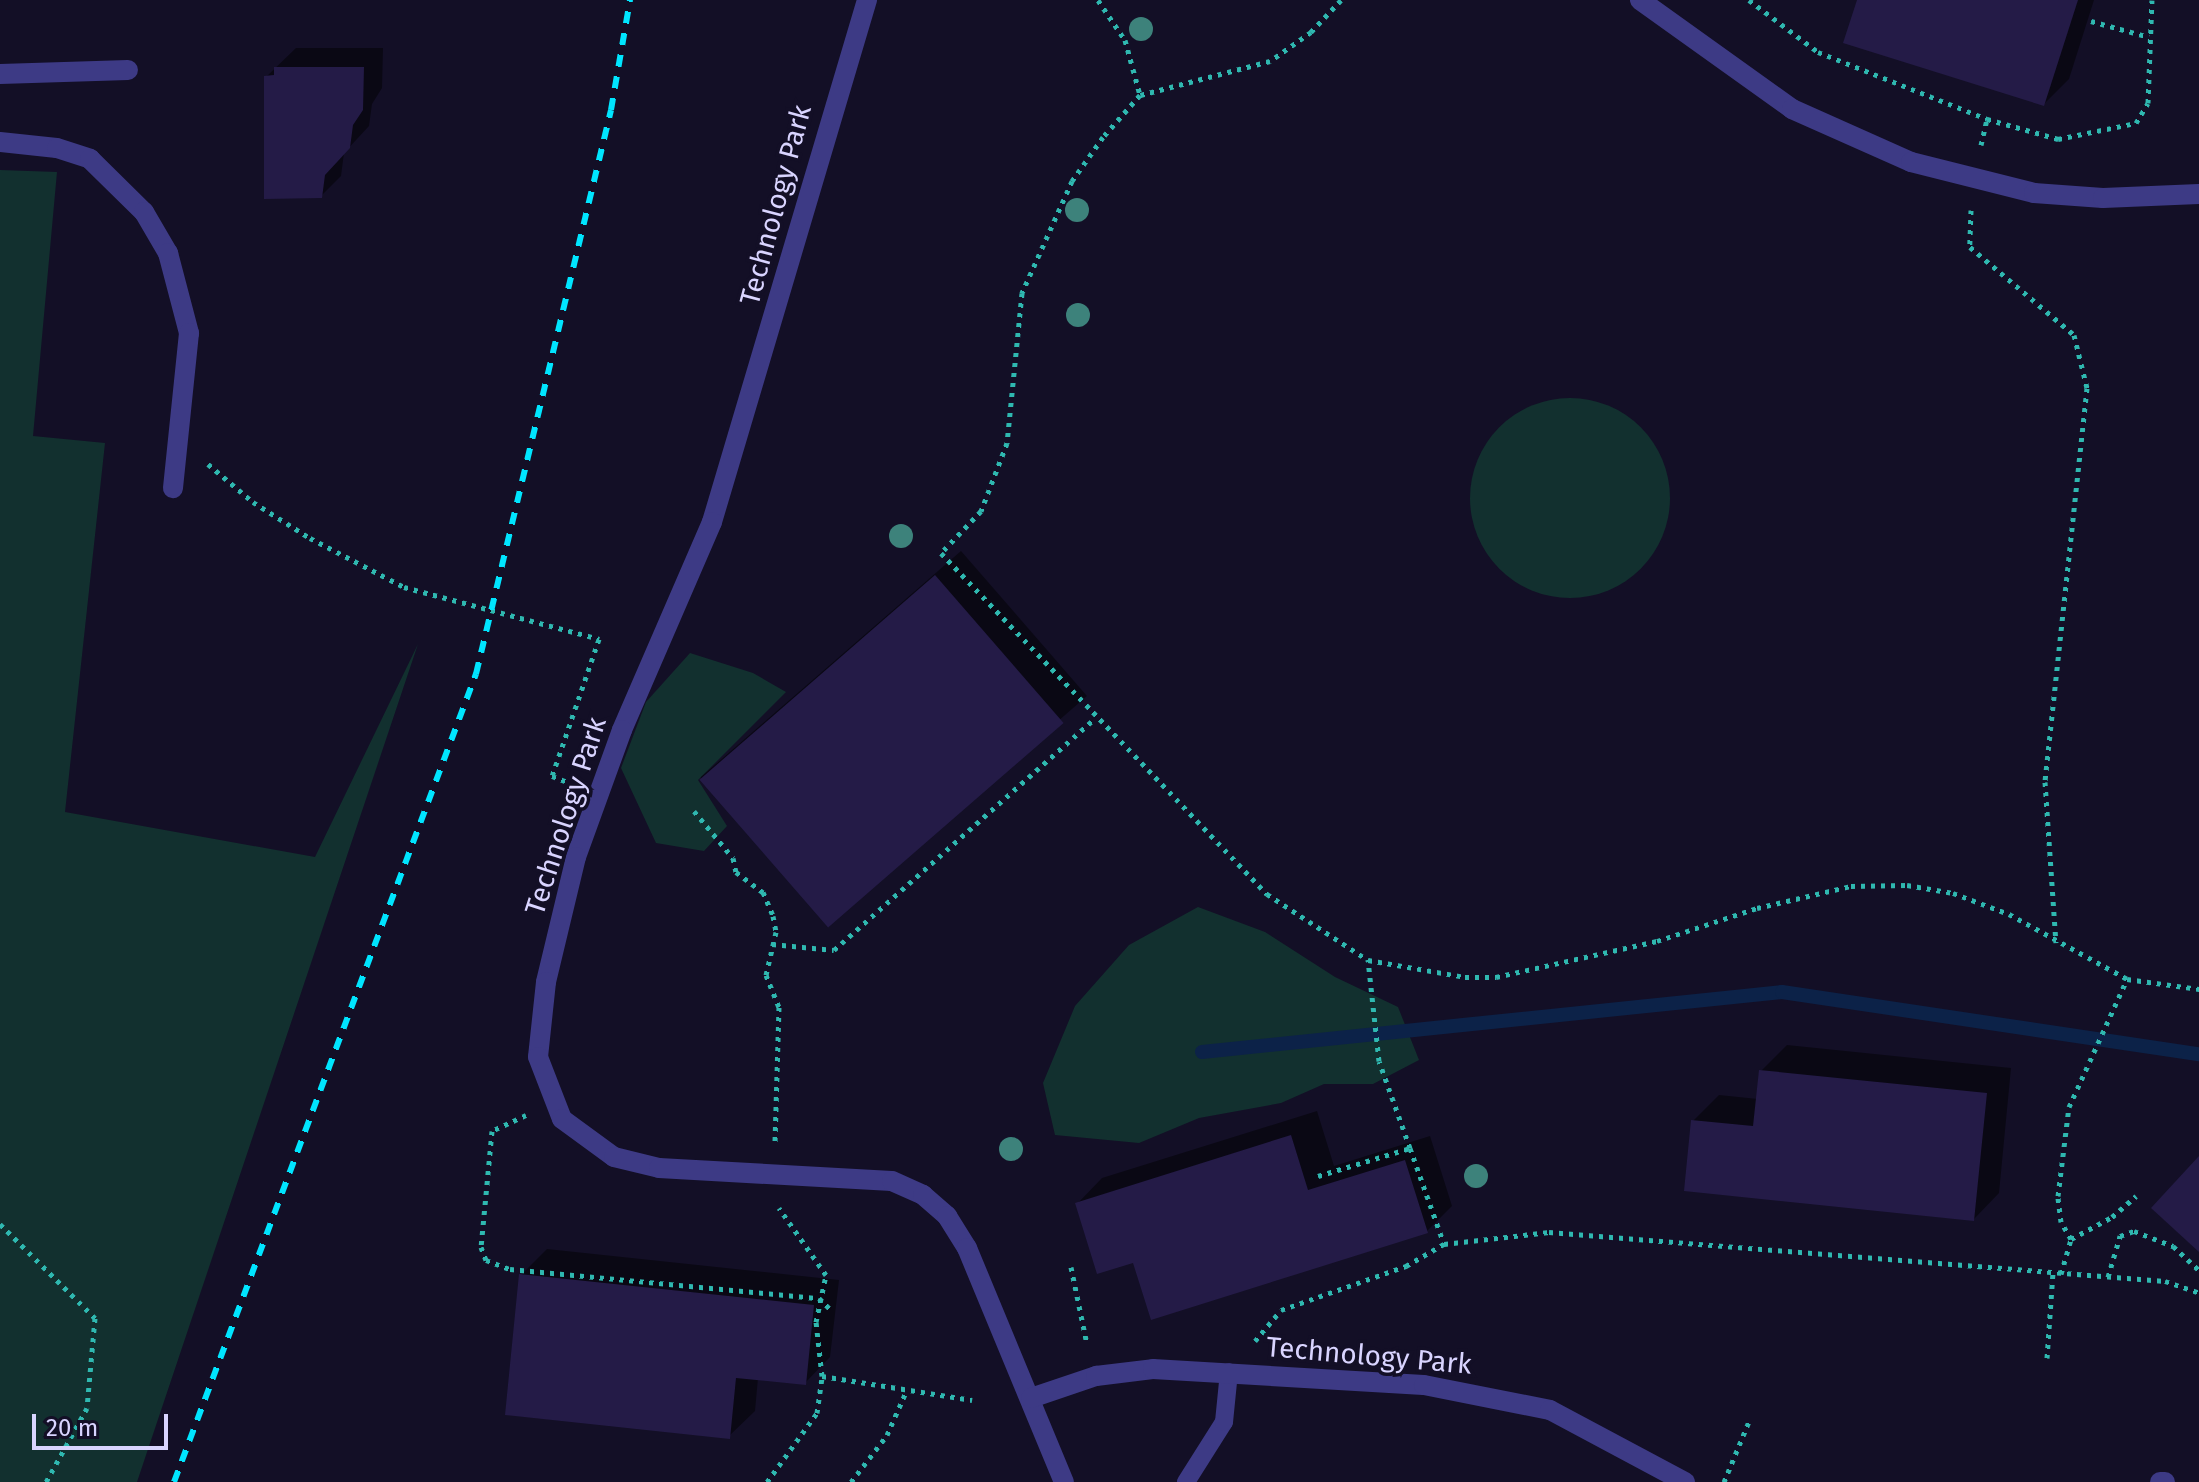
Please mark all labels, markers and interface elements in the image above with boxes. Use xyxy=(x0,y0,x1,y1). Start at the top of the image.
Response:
street label: Technology Park xyxy=(733,101,819,309)
street label: Technology Park xyxy=(518,713,614,919)
street label: Technology Park xyxy=(1265,1330,1473,1382)
scale bar xyxy=(36,1398,172,1448)
text: 20 m xyxy=(46,1414,98,1442)

